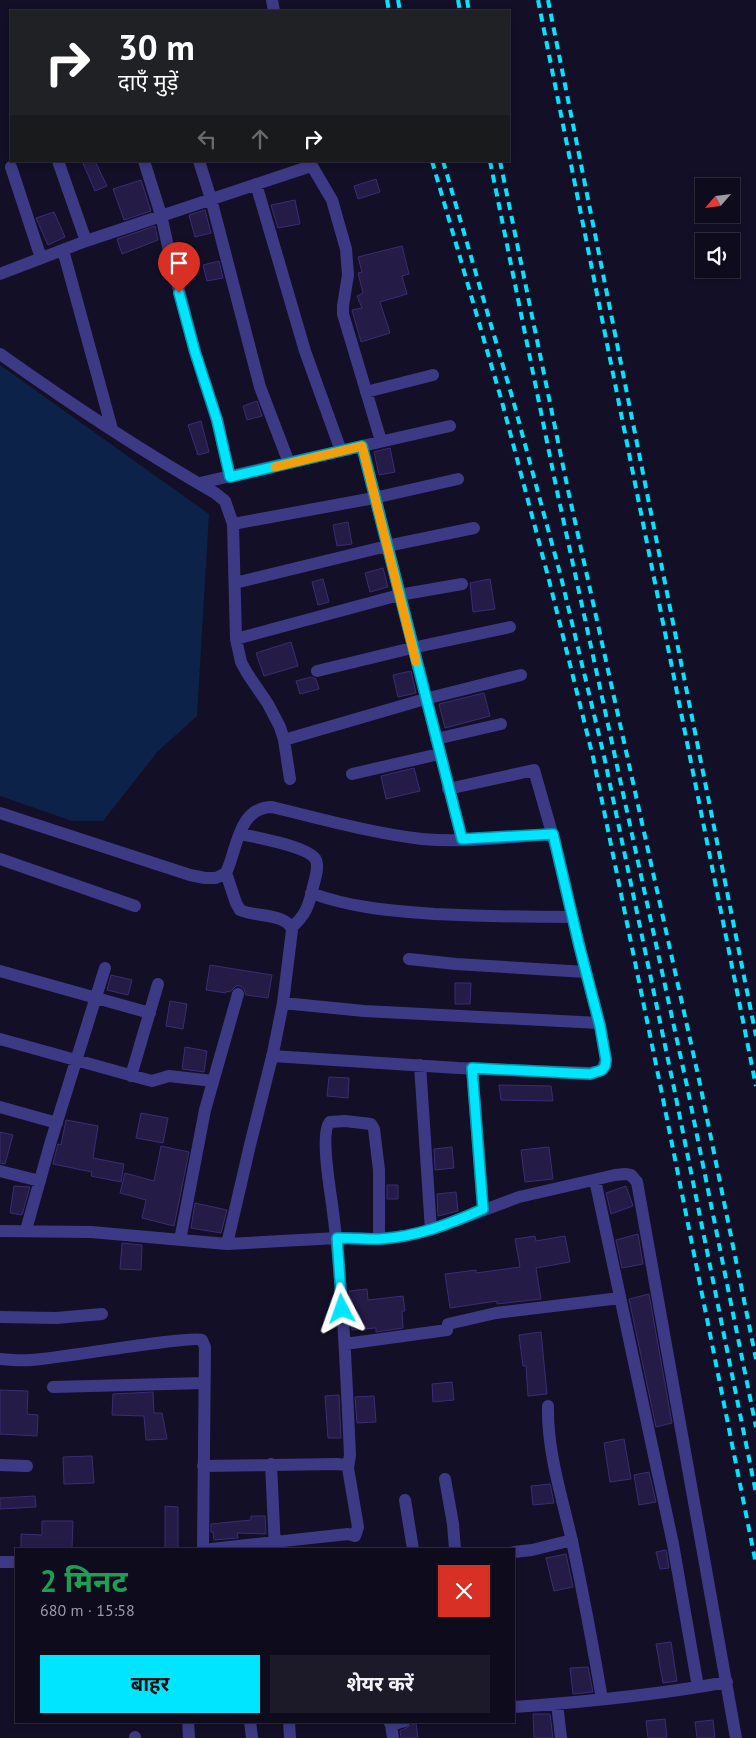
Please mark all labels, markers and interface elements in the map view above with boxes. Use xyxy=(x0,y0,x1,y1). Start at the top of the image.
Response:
text: 30 m xyxy=(118,24,195,70)
icon: right xyxy=(35,30,100,95)
text: दाएँ मुड़ें xyxy=(118,68,178,96)
icon: left xyxy=(193,125,221,153)
icon: ahead xyxy=(246,125,274,153)
icon: right xyxy=(299,125,327,153)
north arrow xyxy=(695,178,740,222)
map controls xyxy=(695,178,740,278)
button: sound xyxy=(695,233,740,278)
pin xyxy=(158,242,200,293)
icon: arrive xyxy=(165,249,193,277)
position arrow xyxy=(315,1282,367,1334)
text: 2 मिनट xyxy=(40,1561,128,1600)
button: close xyxy=(438,1565,490,1617)
text: 680 m · 15:58 xyxy=(40,1600,135,1620)
button: बाहर xyxy=(40,1655,260,1713)
button: शेयर करें xyxy=(270,1655,490,1713)

